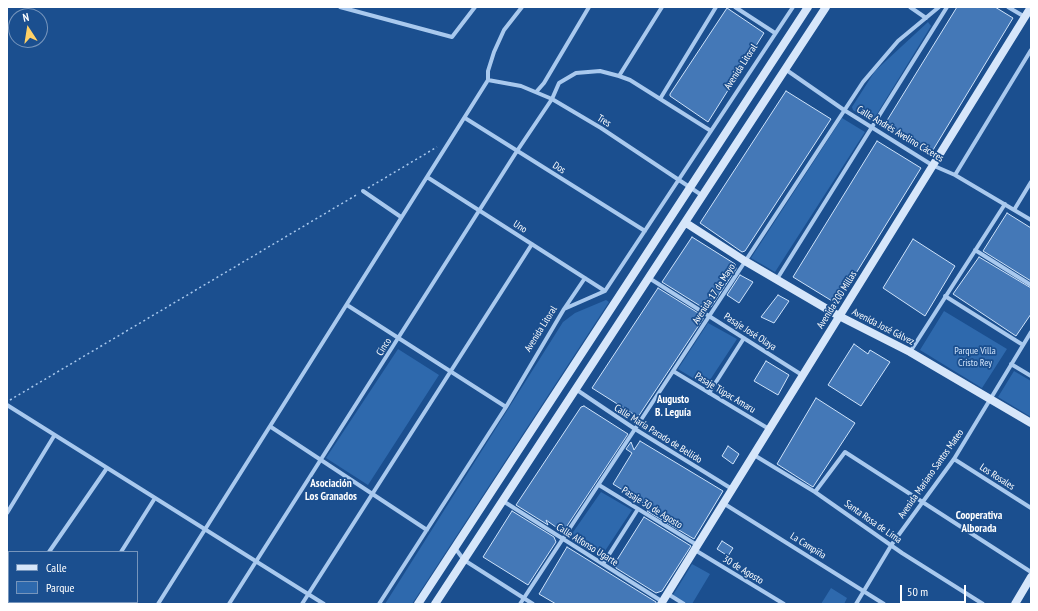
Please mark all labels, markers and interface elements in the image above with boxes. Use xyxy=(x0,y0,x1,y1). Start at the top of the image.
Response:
north arrow xyxy=(8,8,48,48)
text: N xyxy=(21,10,30,25)
street label: Avenida Litoral xyxy=(722,42,760,92)
street label: Calle Andrés Avelino Cáceres xyxy=(854,103,946,165)
street label: Tres xyxy=(595,112,613,130)
street label: Dos xyxy=(550,159,568,177)
street label: Uno xyxy=(511,218,529,236)
street label: Avenida 17 de Mayo xyxy=(690,262,738,326)
street label: Avenida 200 Millas xyxy=(815,269,859,331)
street label: Avenida Litoral xyxy=(522,304,560,354)
street label: Avenida José Gálvez xyxy=(850,306,916,348)
street label: Pasaje José Olaya xyxy=(722,311,778,353)
street label: Cinco xyxy=(374,336,394,358)
park label: Parque Villa Cristo Rey xyxy=(954,345,996,368)
street label: Pasaje Túpac Amaru xyxy=(693,370,757,416)
district label: Augusto B. Leguía xyxy=(655,393,691,419)
street label: Calle María Parado de Bellido xyxy=(612,402,704,466)
street label: Avenida Mariano Santos Mateo xyxy=(896,427,966,521)
street label: Los Rosales xyxy=(977,461,1017,493)
district label: Asociación Los Granados xyxy=(305,477,357,503)
street label: Pasaje 30 de Agosto xyxy=(619,485,685,531)
street label: Santa Rosa de Lima xyxy=(842,498,904,546)
district label: Cooperativa Alborada xyxy=(956,509,1002,535)
street label: Calle Alfonso Ugarte xyxy=(554,521,620,569)
street label: La Campiña xyxy=(788,530,828,562)
legend xyxy=(8,551,138,603)
street label: 30 de Agosto xyxy=(720,553,766,587)
text: Calle xyxy=(46,560,67,575)
scale bar xyxy=(902,577,968,603)
text: Parque xyxy=(46,580,75,595)
text: 50 m xyxy=(907,584,928,599)

